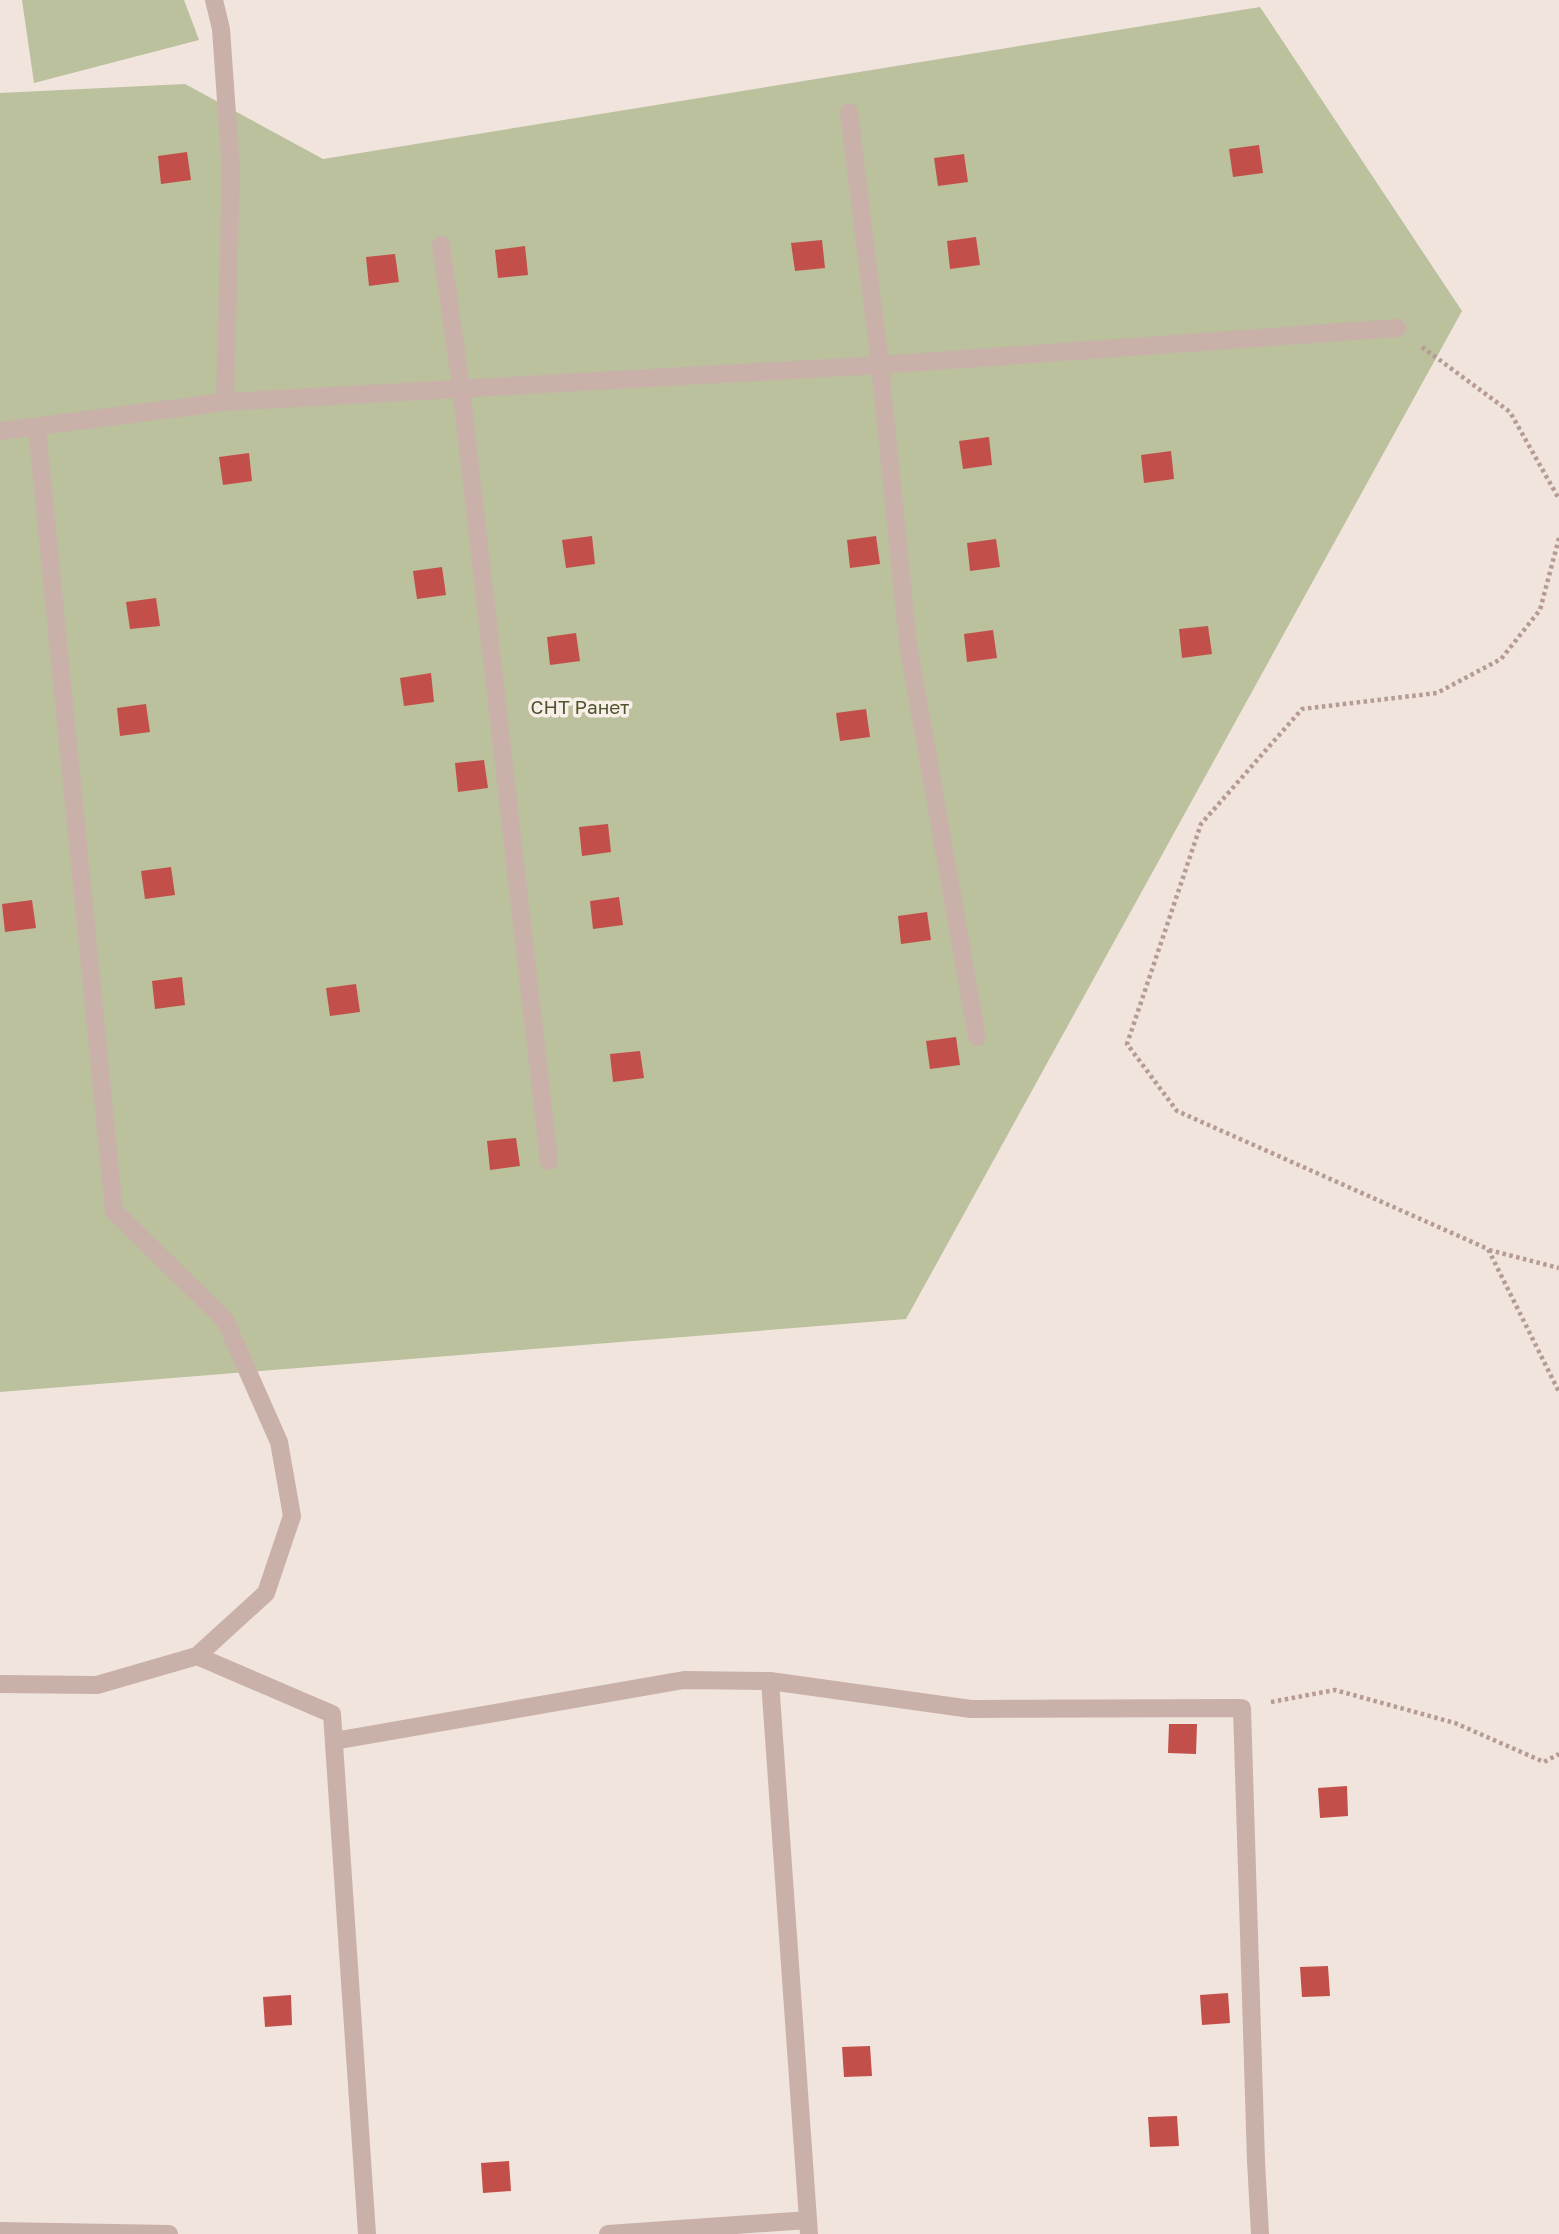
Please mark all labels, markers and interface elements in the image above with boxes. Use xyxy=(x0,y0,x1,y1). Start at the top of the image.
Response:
park label: СНТ Ранет xyxy=(531,695,629,718)

